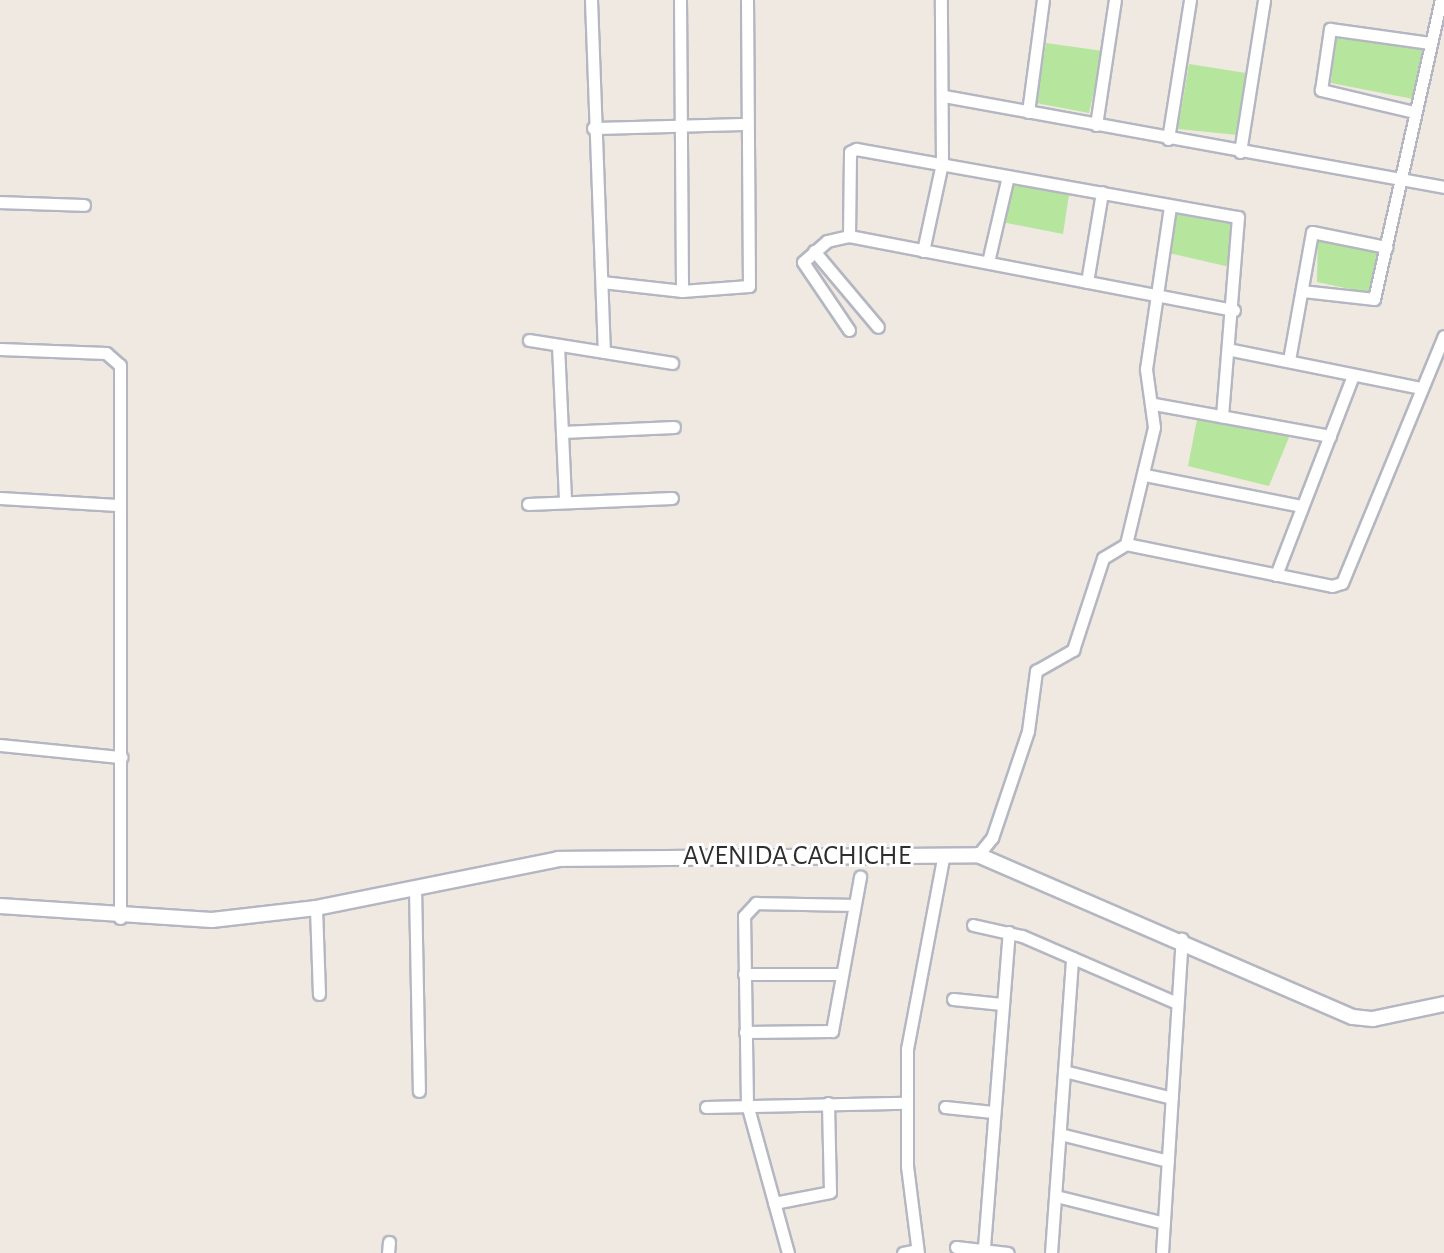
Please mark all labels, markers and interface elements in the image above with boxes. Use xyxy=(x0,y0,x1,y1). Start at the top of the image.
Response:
street label: AVENIDA CACHICHE xyxy=(683,839,911,873)

